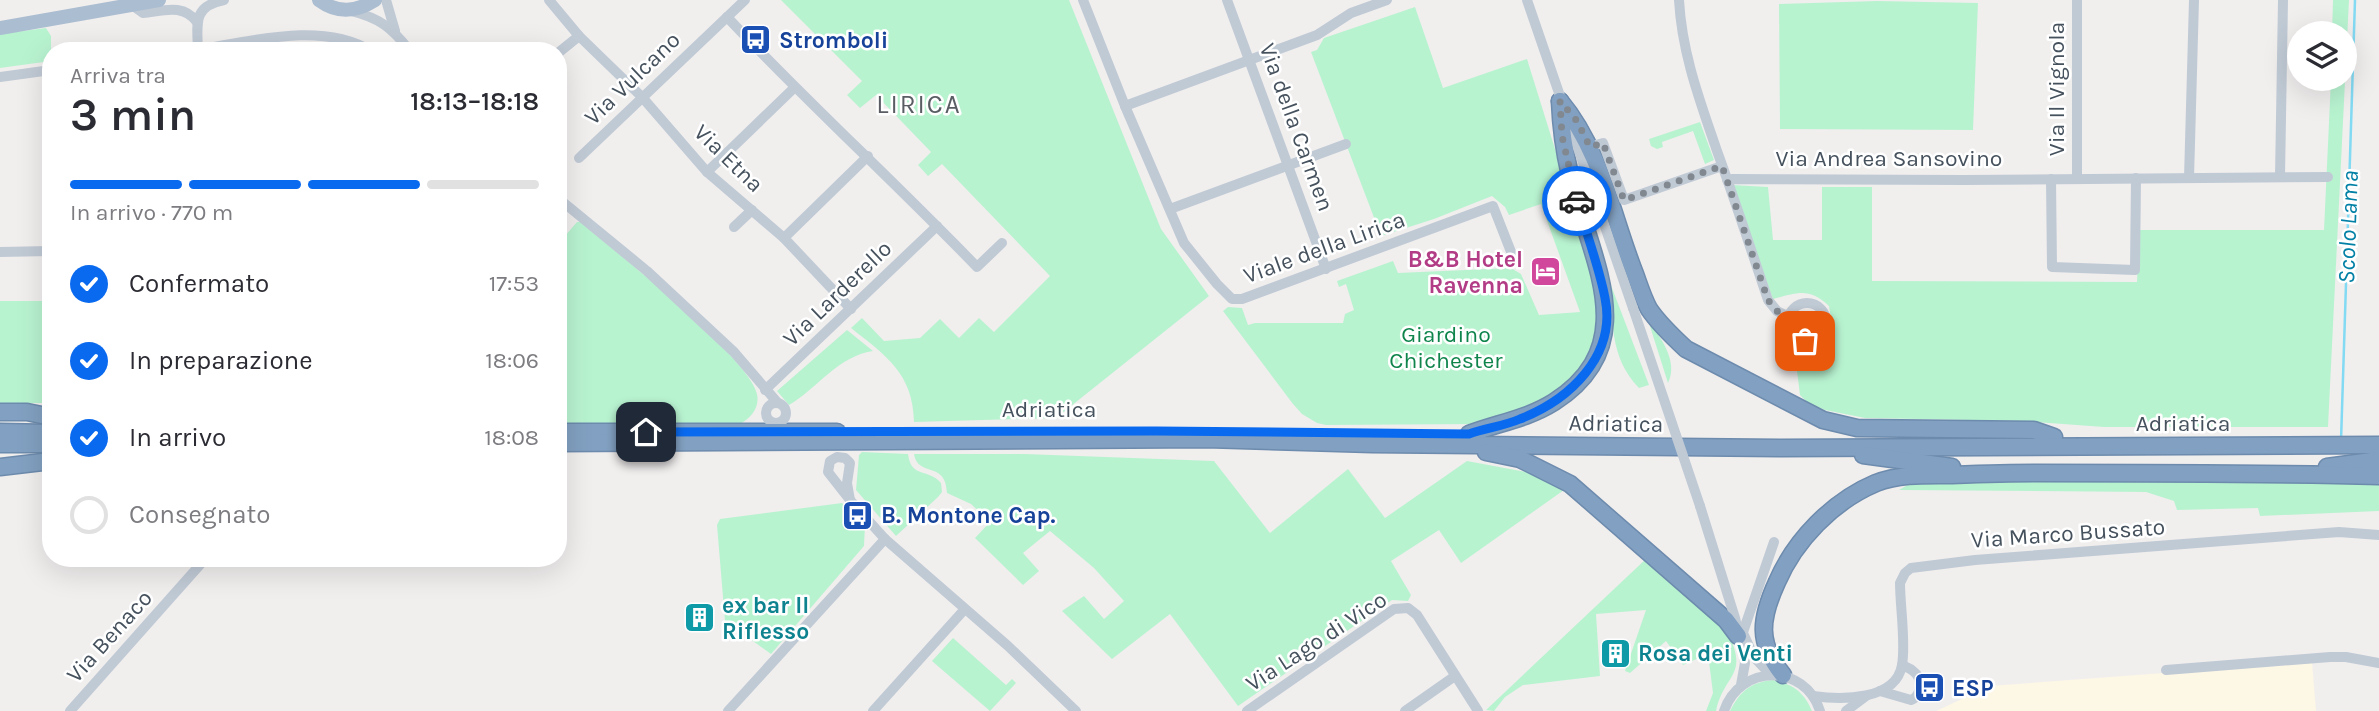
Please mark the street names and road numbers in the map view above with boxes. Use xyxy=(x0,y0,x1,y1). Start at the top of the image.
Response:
street label: Via Il Vignola xyxy=(2043,22,2070,156)
street label: Via Vulcano xyxy=(579,26,686,131)
street label: Via della Carmen xyxy=(1254,40,1339,215)
street label: Via Etna xyxy=(688,119,769,198)
street label: Via Andrea Sansovino xyxy=(1776,145,2002,172)
street label: Viale della Lirica xyxy=(1240,206,1409,289)
street label: Via Larderello xyxy=(777,235,897,352)
street label: Adriatica xyxy=(1002,396,1096,423)
street label: Adriatica xyxy=(1568,409,1664,438)
street label: Adriatica xyxy=(2136,410,2230,437)
street label: Via Marco Bussato xyxy=(1970,513,2166,554)
street label: Via Benaco xyxy=(61,585,158,688)
street label: Via Lago di Vico xyxy=(1241,586,1392,697)

